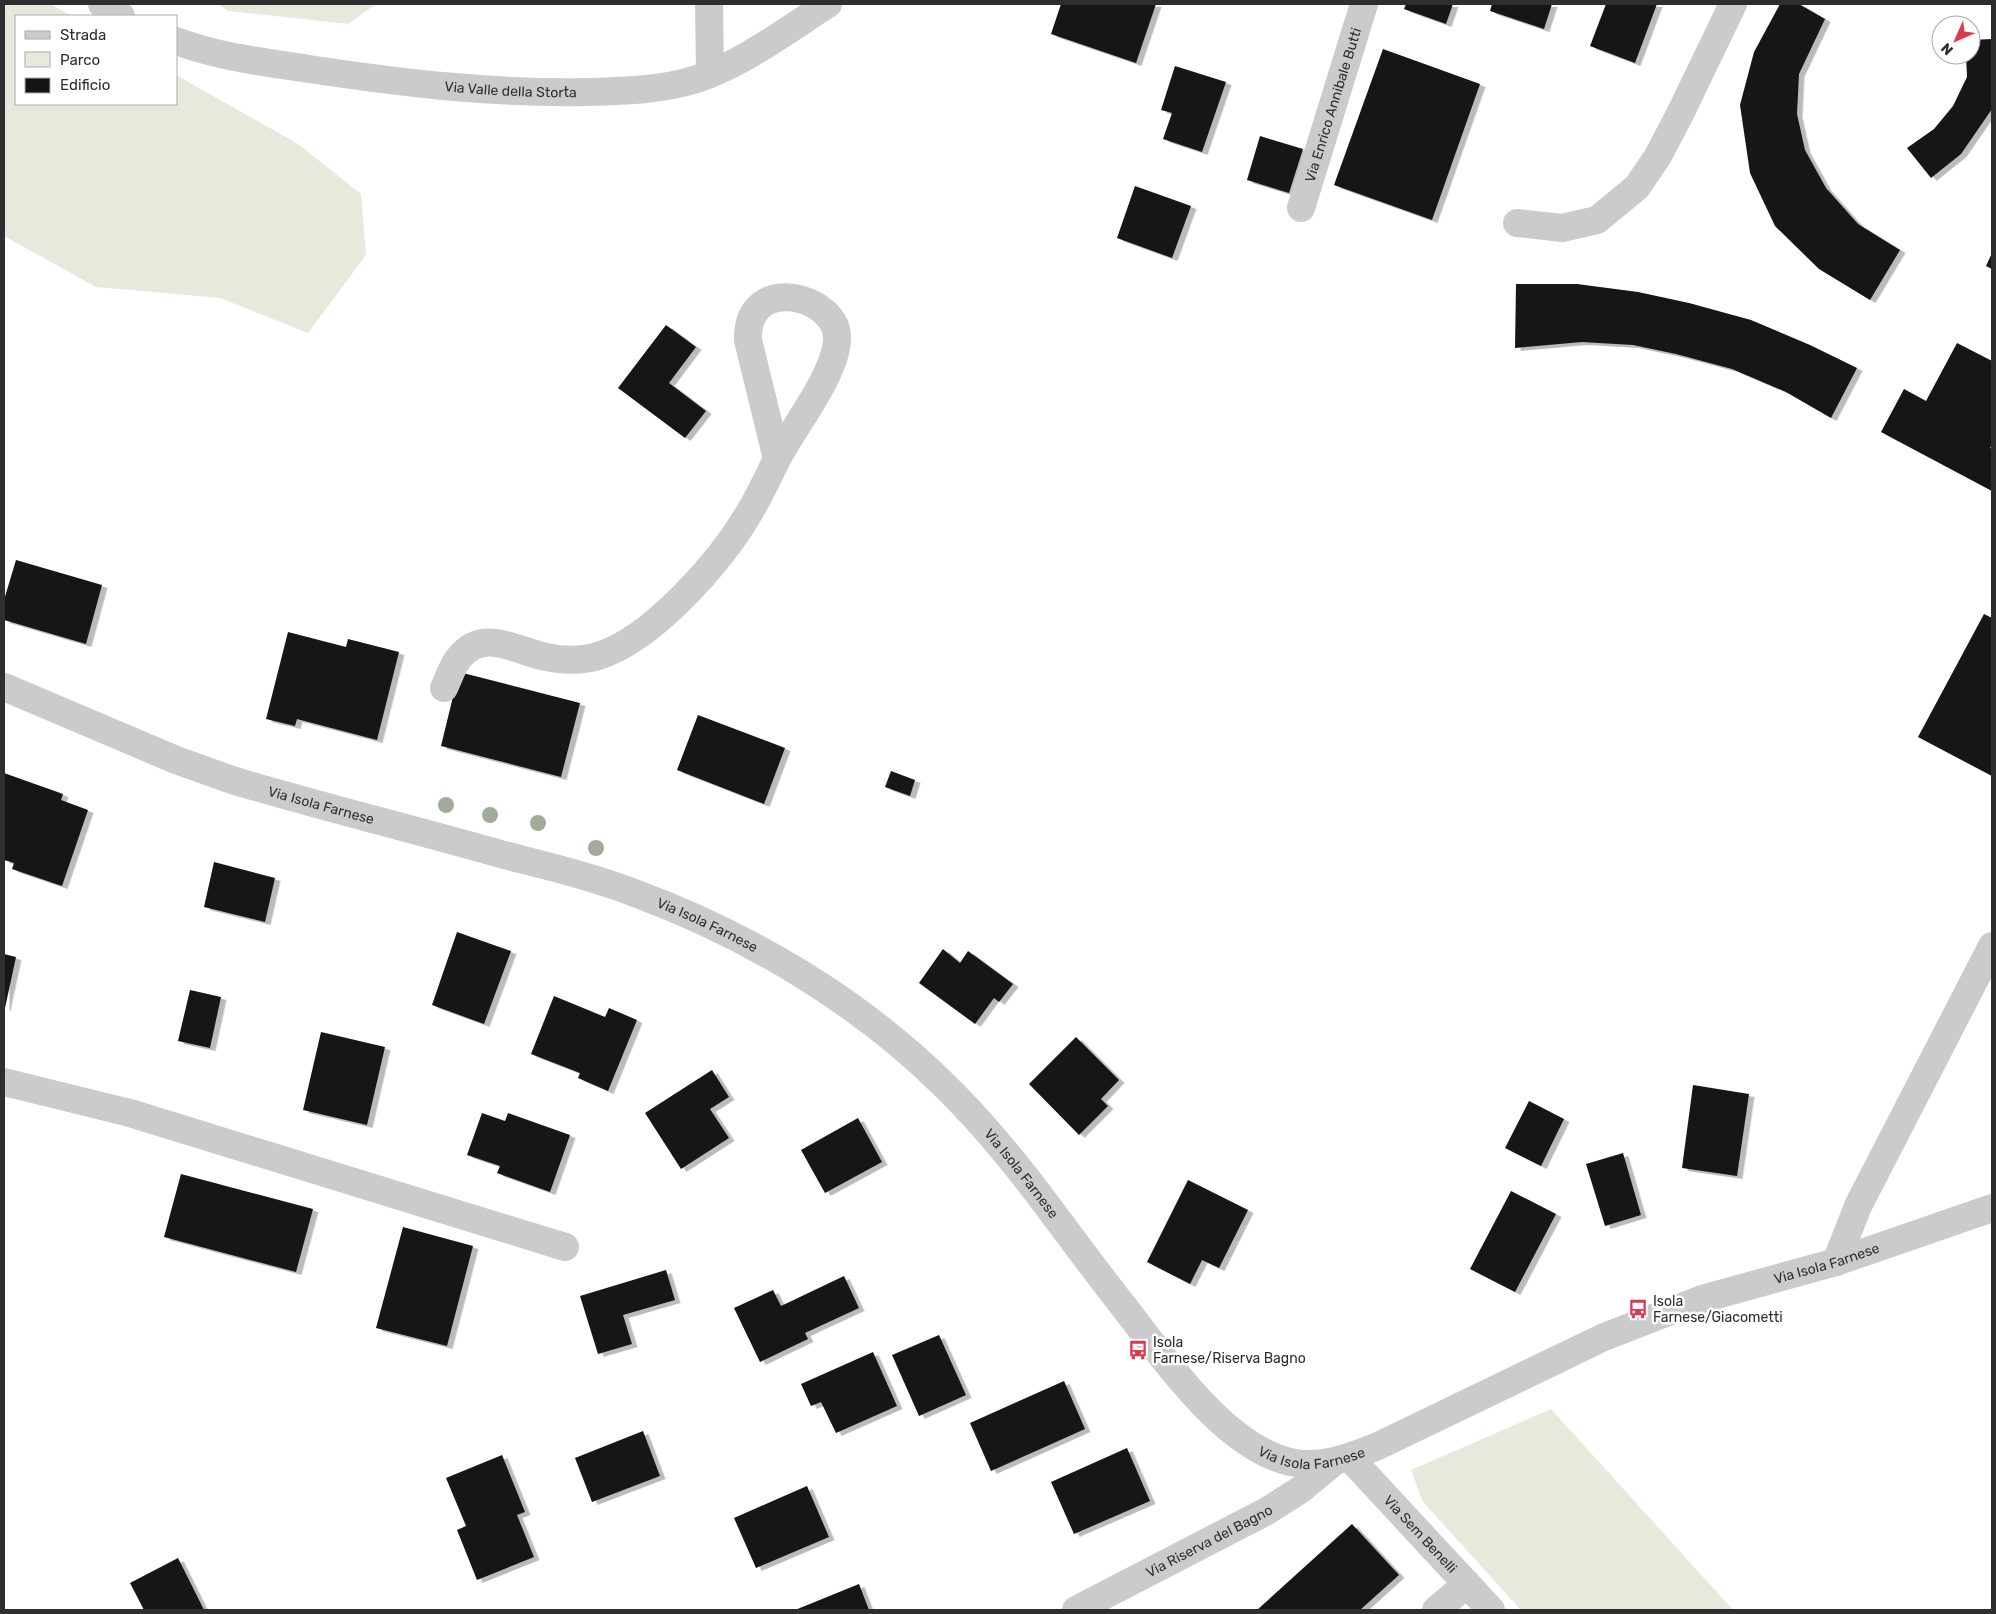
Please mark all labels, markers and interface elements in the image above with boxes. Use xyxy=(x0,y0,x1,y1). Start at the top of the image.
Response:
legend xyxy=(15,15,178,105)
north arrow xyxy=(1931,15,1981,65)
text: Strada xyxy=(60,26,106,44)
street label: Via Enrico Annibale Butti xyxy=(1301,26,1365,184)
text: N xyxy=(1938,39,1957,58)
text: Parco xyxy=(60,51,100,69)
text: Edificio xyxy=(60,76,110,94)
street label: Via Valle della Storta xyxy=(444,78,577,101)
street label: Via Isola Farnese xyxy=(266,783,376,828)
street label: Via Isola Farnese xyxy=(654,894,761,956)
street label: Via Isola Farnese xyxy=(980,1125,1062,1222)
street label: Via Isola Farnese xyxy=(1772,1240,1882,1288)
place label: Isola Farnese/Giacometti xyxy=(1653,1293,1783,1326)
bus stop icon: Isola Farnese/Giacometti xyxy=(1627,1298,1649,1320)
place label: Isola Farnese/Riserva Bagno xyxy=(1153,1334,1306,1367)
bus stop icon: Isola Farnese/Riserva Bagno xyxy=(1127,1339,1149,1361)
street label: Via Isola Farnese xyxy=(1255,1443,1368,1473)
street label: Via Sem Benelli xyxy=(1380,1492,1460,1577)
street label: Via Riserva del Bagno xyxy=(1143,1502,1276,1581)

